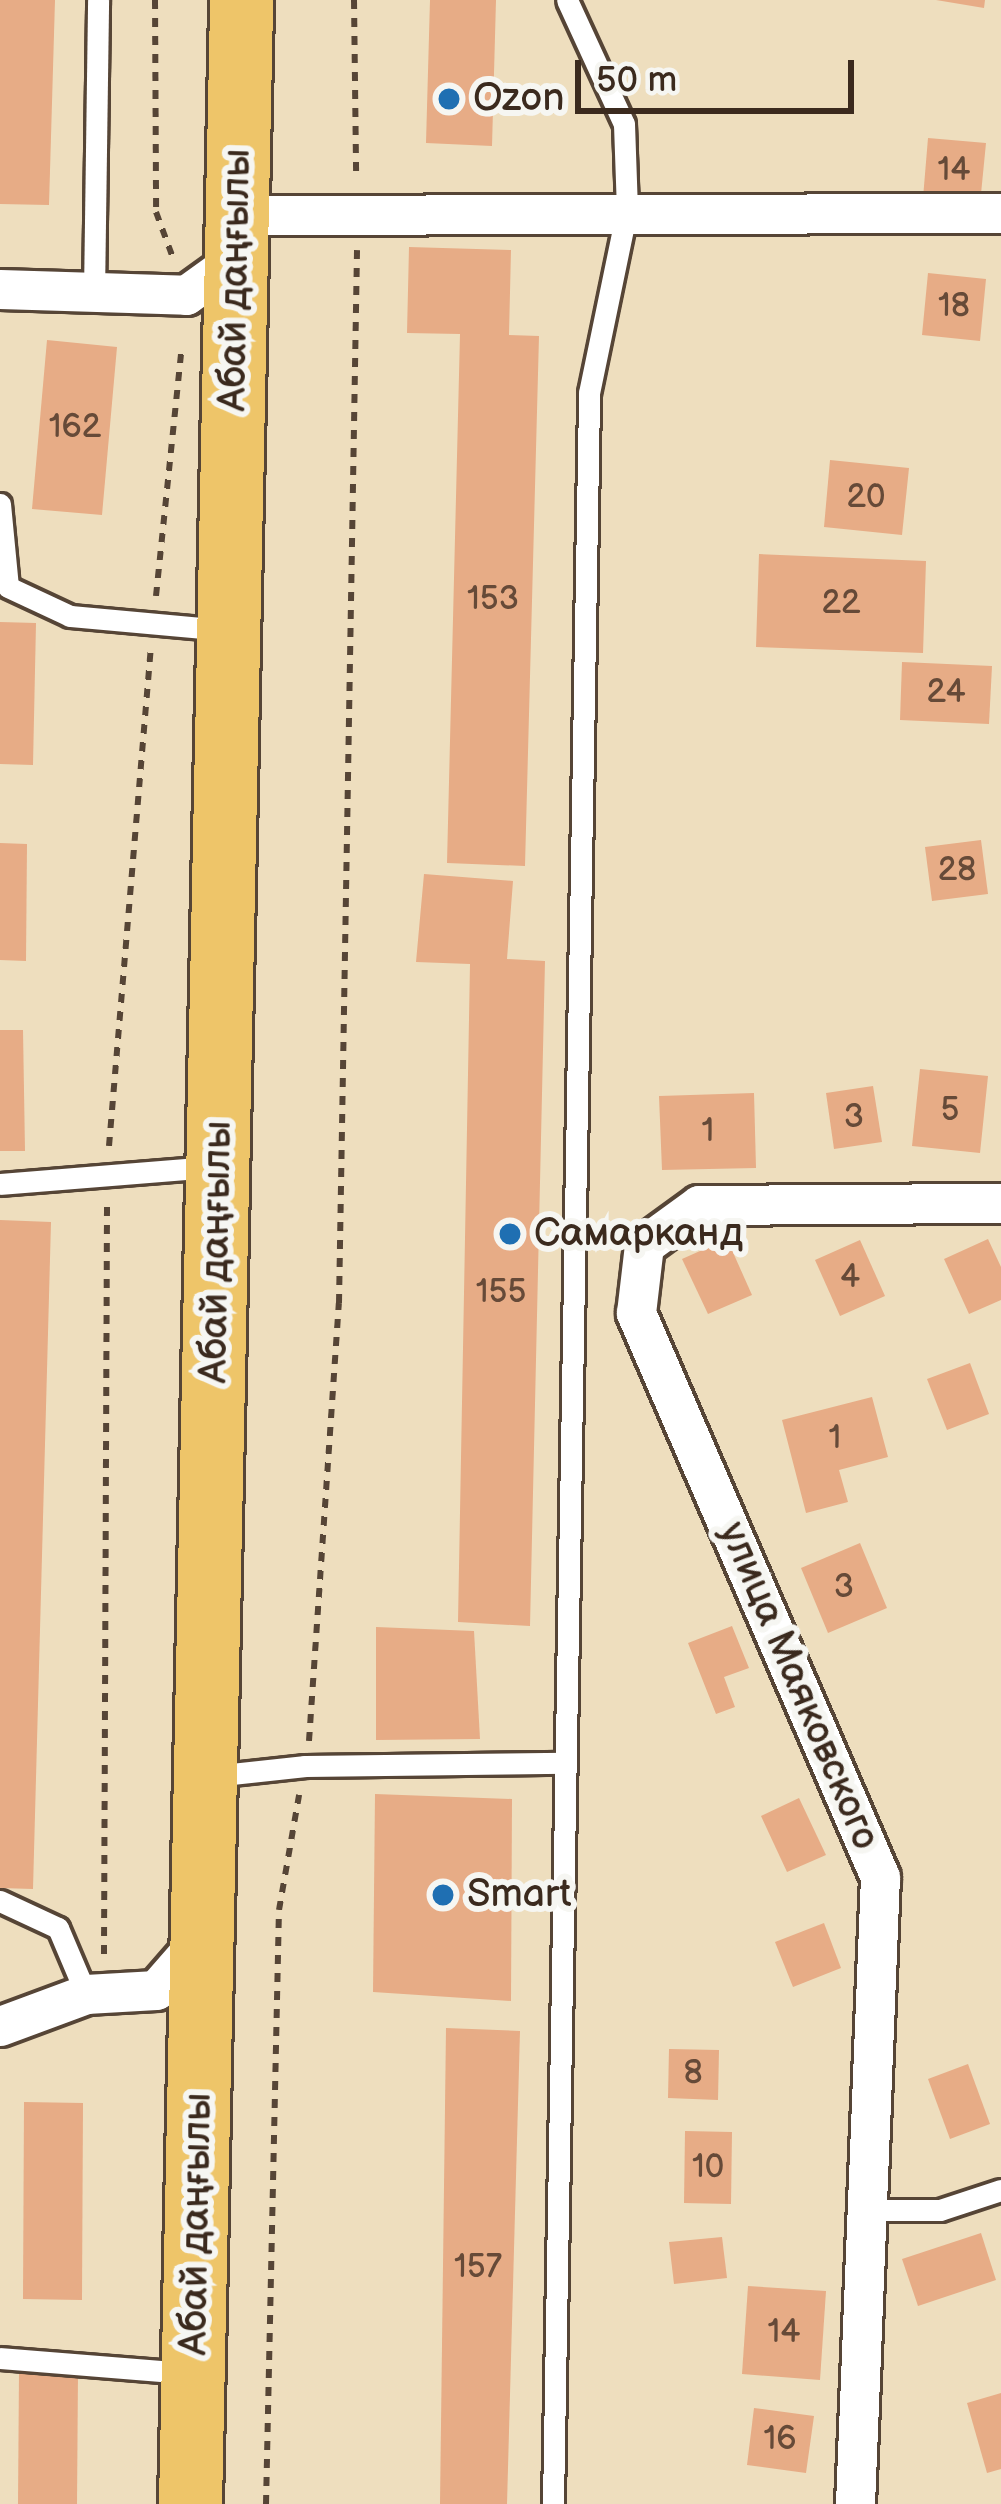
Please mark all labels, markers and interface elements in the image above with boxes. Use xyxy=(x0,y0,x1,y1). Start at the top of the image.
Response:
scale bar xyxy=(581,36,860,110)
text: 50 m xyxy=(596,59,677,102)
place label: Ozon xyxy=(473,76,564,122)
marker: Ozon xyxy=(436,86,462,112)
street label: Абай даңғылы xyxy=(210,148,262,412)
house number: 14 xyxy=(938,151,970,191)
house number: 18 xyxy=(938,287,970,327)
house number: 162 xyxy=(49,408,101,448)
house number: 20 xyxy=(847,478,885,518)
house number: 153 xyxy=(467,580,519,620)
house number: 22 xyxy=(822,584,860,624)
house number: 24 xyxy=(926,673,966,713)
house number: 28 xyxy=(938,851,976,891)
house number: 5 xyxy=(941,1091,959,1131)
house number: 3 xyxy=(844,1098,864,1138)
house number: 1 xyxy=(702,1112,714,1152)
street label: Абай даңғылы xyxy=(191,1120,243,1384)
place label: Самарканд xyxy=(534,1211,743,1257)
marker: Самарканд xyxy=(497,1221,523,1247)
house number: 4 xyxy=(840,1258,860,1298)
house number: 155 xyxy=(476,1273,526,1313)
house number: 1 xyxy=(829,1419,841,1459)
street label: улица Маяковского xyxy=(708,1515,888,1857)
house number: 3 xyxy=(834,1568,854,1608)
place label: Smart xyxy=(467,1872,571,1918)
marker: Smart xyxy=(430,1882,456,1908)
house number: 8 xyxy=(683,2054,703,2094)
street label: Абай даңғылы xyxy=(171,2092,223,2356)
house number: 10 xyxy=(692,2148,724,2188)
house number: 157 xyxy=(454,2248,502,2288)
house number: 14 xyxy=(768,2313,800,2353)
house number: 16 xyxy=(764,2420,796,2460)

